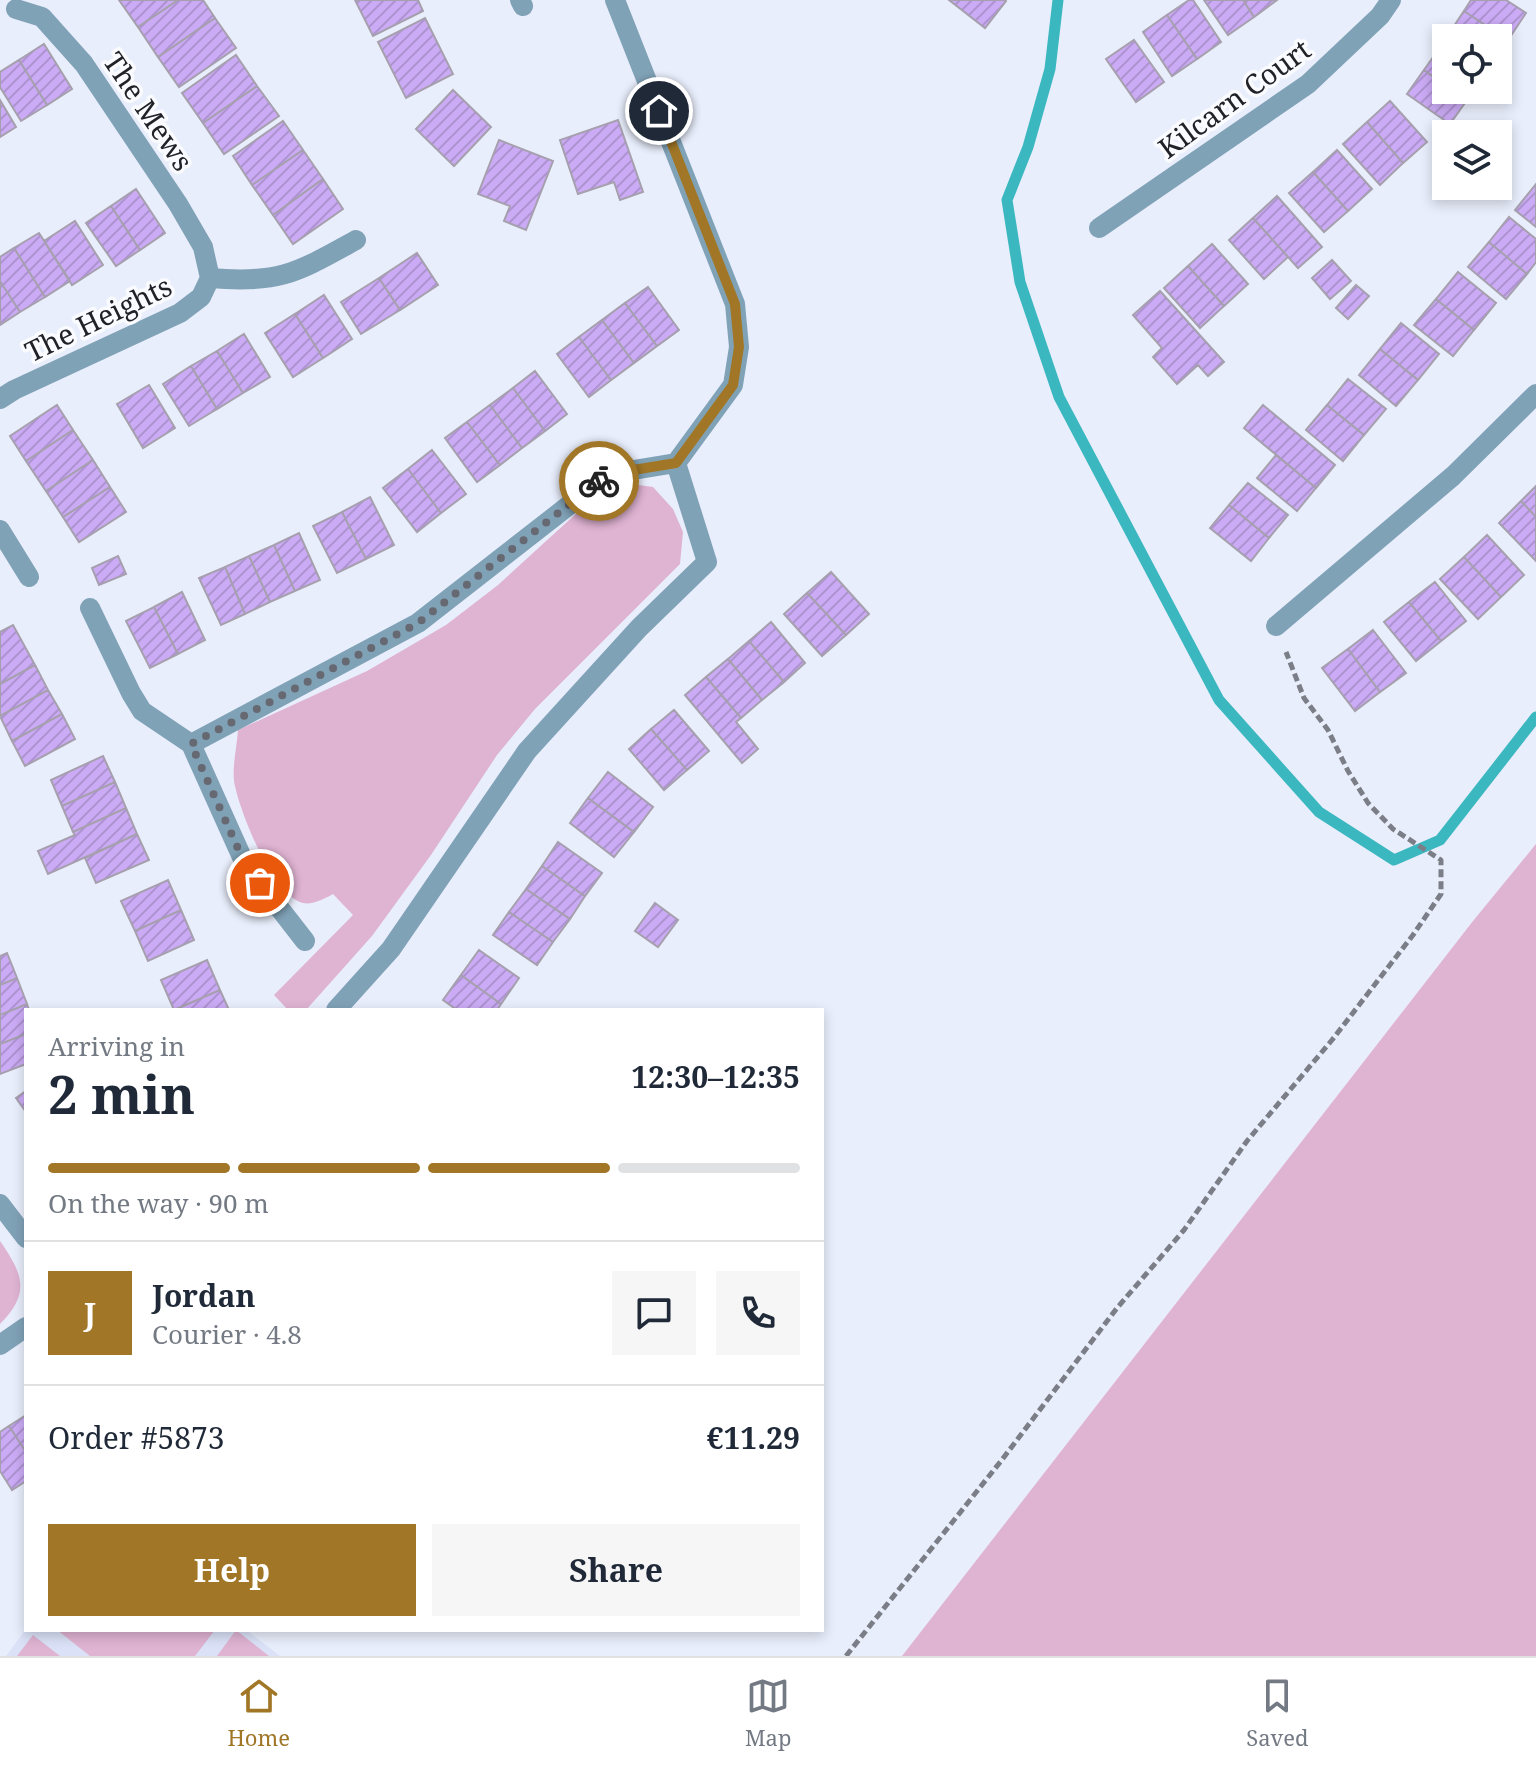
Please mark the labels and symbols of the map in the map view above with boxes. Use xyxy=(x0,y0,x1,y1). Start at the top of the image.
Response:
street label: Kilcarn Court xyxy=(1150,30,1318,166)
street label: The Mews xyxy=(95,44,203,178)
pin xyxy=(625,77,693,145)
street label: The Heights xyxy=(18,266,178,370)
courier xyxy=(559,441,639,521)
pin xyxy=(226,849,294,917)

